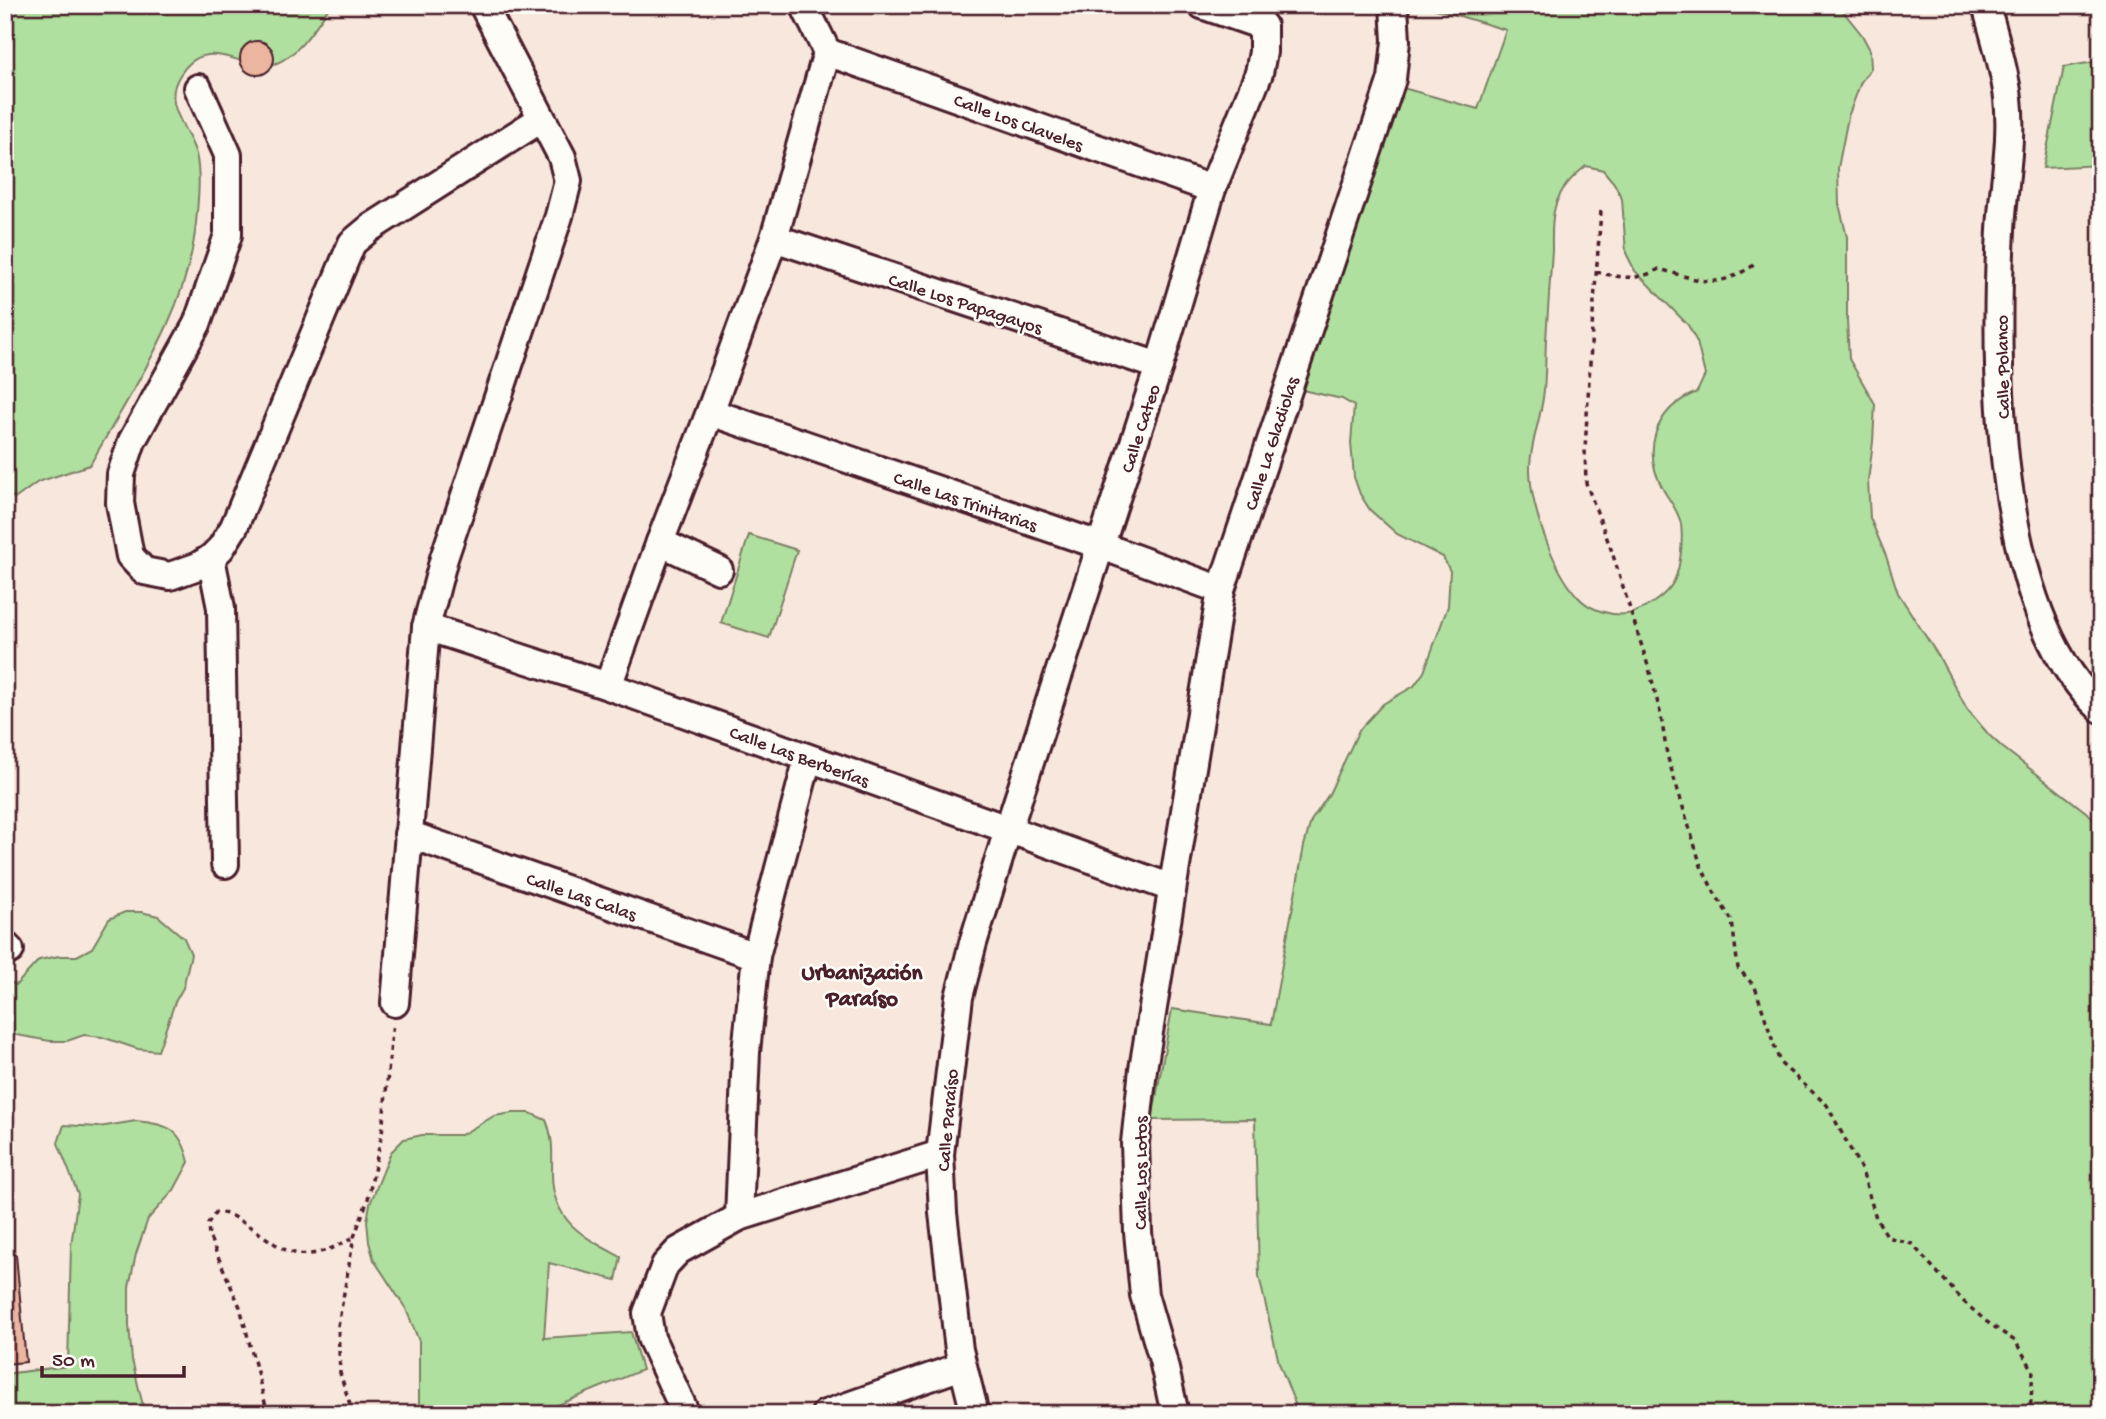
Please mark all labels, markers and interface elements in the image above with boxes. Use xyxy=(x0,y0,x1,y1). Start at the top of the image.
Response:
street label: Calle Los Claveles xyxy=(950,90,1087,159)
street label: Calle Los Papagayos xyxy=(885,270,1046,341)
street label: Calle Polanco xyxy=(1992,315,2017,419)
street label: Calle La Gladiolas xyxy=(1241,373,1306,514)
street label: Calle Cateo xyxy=(1117,382,1167,476)
street label: Calle Las Trinitarias xyxy=(890,468,1041,539)
street label: Calle Las Berberías xyxy=(726,722,873,795)
street label: Calle Las Calas xyxy=(523,869,640,928)
district label: Urbanización Paraíso xyxy=(802,961,923,1014)
street label: Calle Paraíso xyxy=(934,1068,965,1173)
street label: Calle Los Lotos xyxy=(1131,1115,1154,1230)
scale bar xyxy=(42,1335,184,1379)
text: 50 m xyxy=(52,1350,95,1375)

